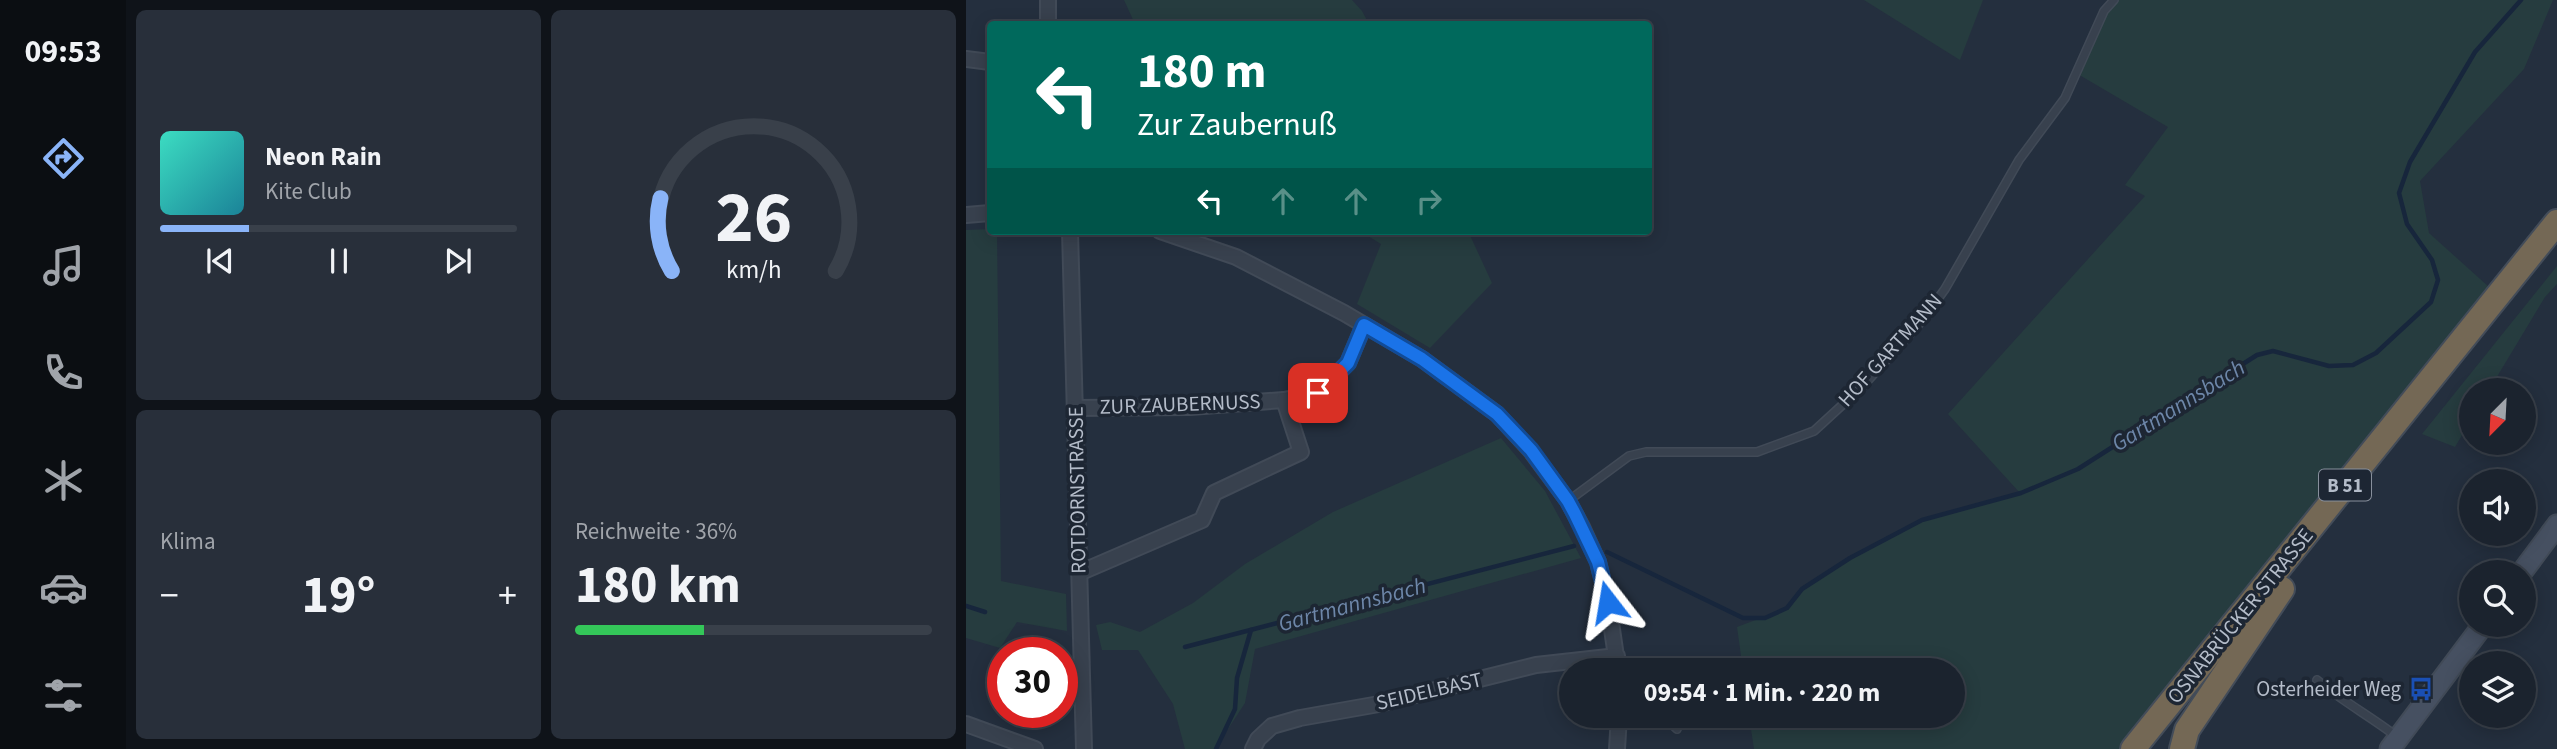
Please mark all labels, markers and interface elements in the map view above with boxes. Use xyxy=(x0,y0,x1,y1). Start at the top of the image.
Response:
text: 09:53 xyxy=(24,29,102,75)
text: 180 m xyxy=(1137,37,1266,107)
icon: left xyxy=(1022,49,1113,140)
text: Zur Zaubernuß xyxy=(1137,102,1337,148)
icon: directions xyxy=(39,134,88,183)
text: Neon Rain xyxy=(265,138,382,175)
text: 26 xyxy=(715,167,792,271)
text: Kite Club xyxy=(265,175,352,208)
icon: left xyxy=(1191,182,1229,220)
icon: ahead xyxy=(1264,182,1302,220)
icon: ahead xyxy=(1337,182,1375,220)
icon: right xyxy=(1410,182,1448,220)
icon: music xyxy=(39,241,88,290)
icon: previous xyxy=(201,242,239,280)
icon: pause xyxy=(320,242,358,280)
icon: next xyxy=(439,242,477,280)
text: km/h xyxy=(726,252,781,288)
street label: HOF GARTMANN xyxy=(1831,287,1949,413)
icon: phone xyxy=(39,348,88,397)
water label: Gartmannsbach xyxy=(2105,351,2251,460)
pin xyxy=(1288,363,1348,423)
icon: arrive xyxy=(1299,374,1337,412)
north arrow xyxy=(2459,378,2536,455)
map controls xyxy=(2459,378,2536,728)
street label: ZUR ZAUBERNUSS xyxy=(1099,386,1261,422)
street label: ROTDORNSTRASSE xyxy=(1061,406,1093,574)
icon: climate xyxy=(39,456,88,505)
button: sound xyxy=(2459,469,2536,546)
road number: B 51 xyxy=(2319,470,2371,500)
text: Reichweite · 36% xyxy=(575,515,737,548)
street label: OSNABRÜCKER STRASSE xyxy=(2160,522,2320,710)
text: Klima xyxy=(160,525,216,558)
text: 180 km xyxy=(575,549,741,623)
text: 19° xyxy=(302,559,375,633)
button: search xyxy=(2459,560,2536,637)
icon: car xyxy=(39,563,88,612)
position arrow xyxy=(1571,565,1645,639)
text: − xyxy=(160,569,179,623)
text: + xyxy=(498,569,517,623)
water label: Gartmannsbach xyxy=(1274,569,1430,640)
speed limit sign: 30 xyxy=(987,637,1078,728)
button: layers xyxy=(2459,651,2536,728)
street label: SEIDELBAST xyxy=(1373,664,1485,718)
icon: filters xyxy=(39,671,88,720)
text: 09:54 · 1 Min. · 220 m xyxy=(1644,674,1880,711)
place label: Osterheider Weg xyxy=(2256,674,2401,704)
bus stop icon: Osterheider Weg xyxy=(2407,675,2435,703)

